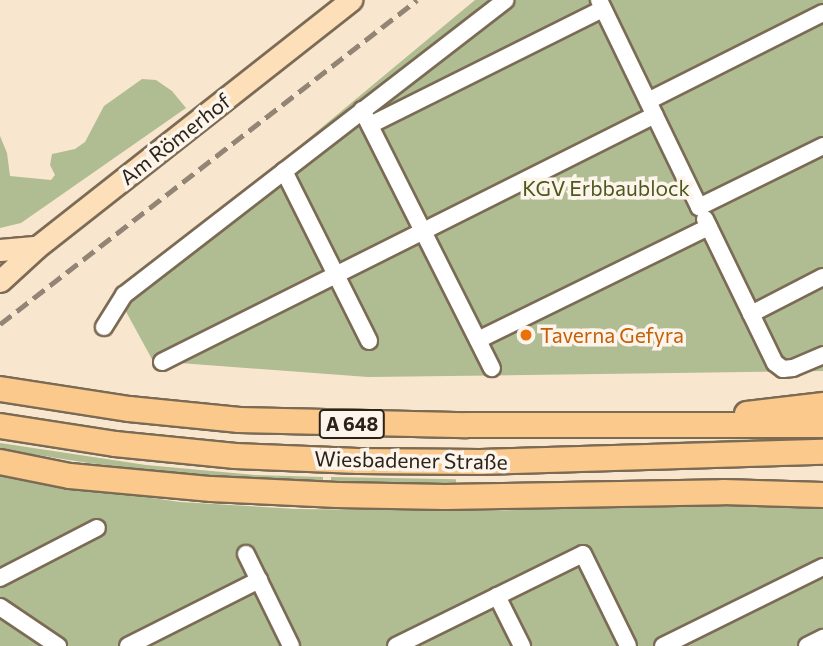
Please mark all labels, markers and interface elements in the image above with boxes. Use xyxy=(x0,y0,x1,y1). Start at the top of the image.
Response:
street label: Am Römerhof xyxy=(115,88,235,190)
park label: KGV Erbbaublock xyxy=(522,175,690,201)
place label: Taverna Gefyra xyxy=(540,322,684,348)
marker: Taverna Gefyra xyxy=(518,327,534,343)
road number: A 648 xyxy=(319,408,385,440)
street label: Wiesbadener Straße xyxy=(314,446,508,474)

